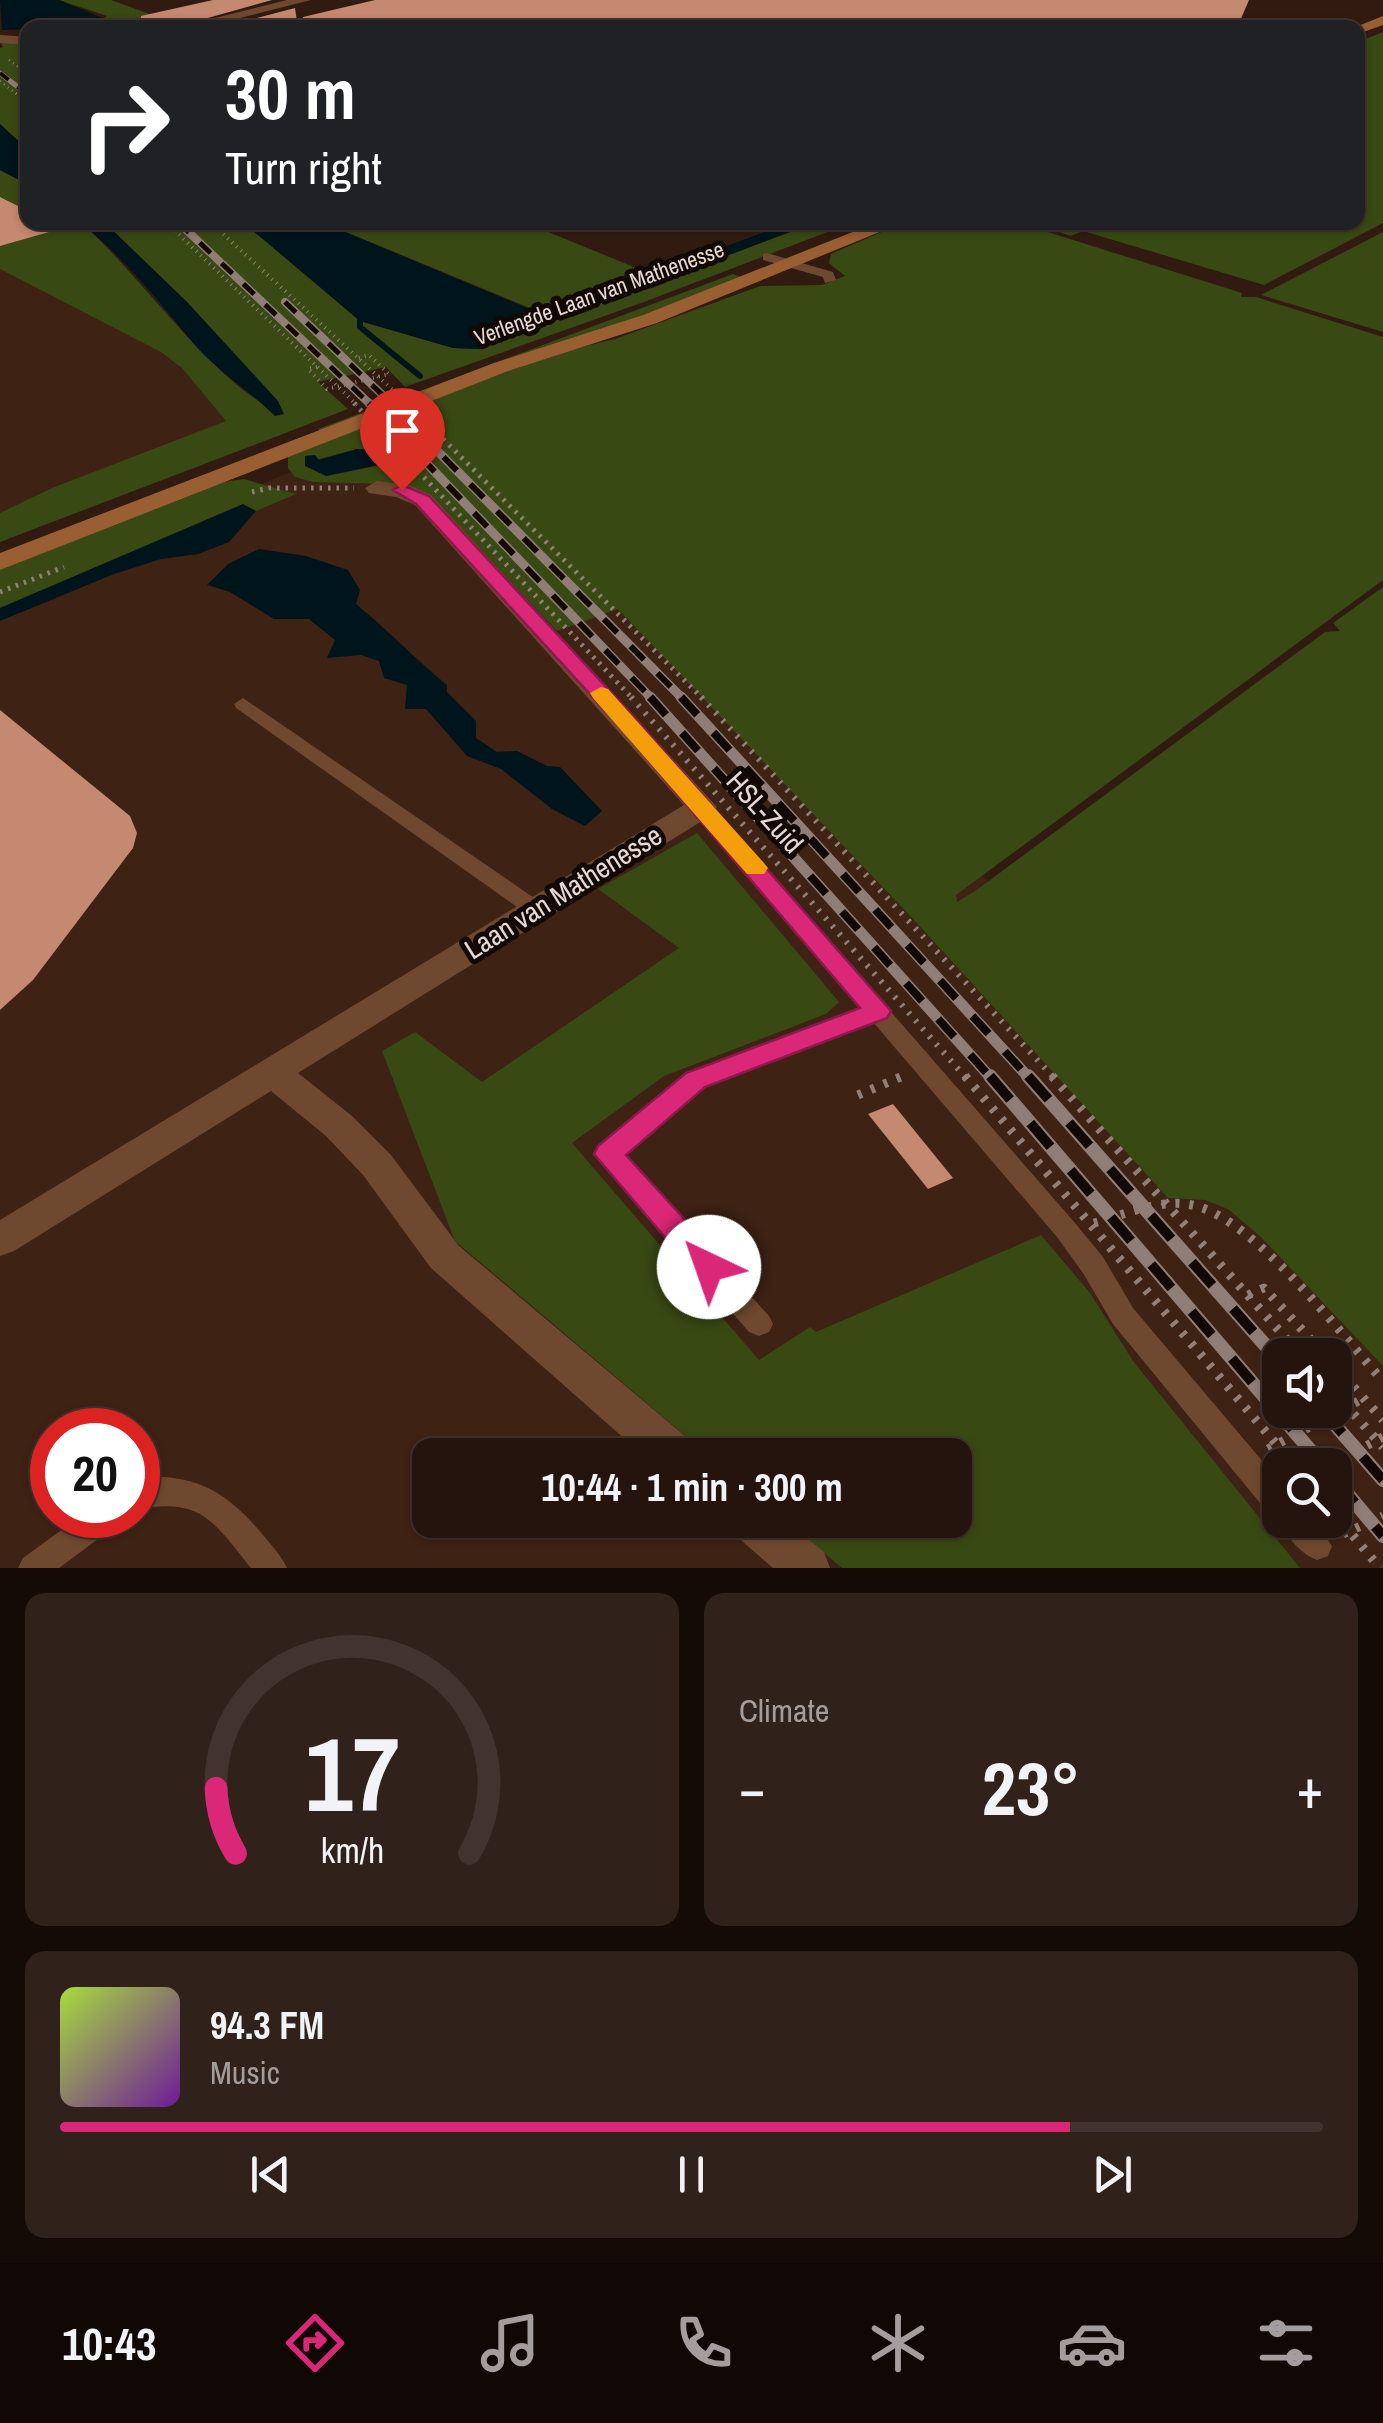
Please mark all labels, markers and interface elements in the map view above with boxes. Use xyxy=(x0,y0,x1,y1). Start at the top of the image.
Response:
text: 30 m xyxy=(225,47,356,141)
icon: right xyxy=(60,60,190,190)
text: Turn right xyxy=(225,137,382,198)
street label: Verlengde Laan van Mathenesse xyxy=(470,234,728,352)
pin xyxy=(360,388,445,491)
icon: arrive xyxy=(375,403,430,458)
street label: HSL-Zuid xyxy=(718,763,812,861)
street label: Laan van Mathenesse xyxy=(457,816,669,968)
position arrow xyxy=(657,1215,761,1319)
map controls xyxy=(1262,1338,1352,1538)
button: sound xyxy=(1262,1338,1352,1428)
speed limit sign: 20 xyxy=(30,1408,160,1538)
button: search xyxy=(1262,1448,1352,1538)
text: 10:44 · 1 min · 300 m xyxy=(541,1462,843,1513)
text: Climate xyxy=(739,1689,829,1732)
text: 17 xyxy=(305,1703,399,1843)
text: 23° xyxy=(982,1737,1080,1838)
text: − xyxy=(739,1751,765,1825)
text: + xyxy=(1297,1751,1323,1825)
text: km/h xyxy=(320,1826,384,1874)
text: 94.3 FM xyxy=(210,2000,324,2051)
text: Music xyxy=(210,2051,280,2094)
icon: previous xyxy=(243,2147,298,2202)
icon: pause xyxy=(664,2147,719,2202)
icon: next xyxy=(1085,2147,1140,2202)
icon: directions xyxy=(280,2308,350,2378)
icon: music xyxy=(475,2308,545,2378)
icon: phone xyxy=(669,2308,739,2378)
icon: climate xyxy=(863,2308,933,2378)
icon: car xyxy=(1057,2308,1127,2378)
icon: filters xyxy=(1251,2308,1321,2378)
text: 10:43 xyxy=(62,2313,156,2374)

